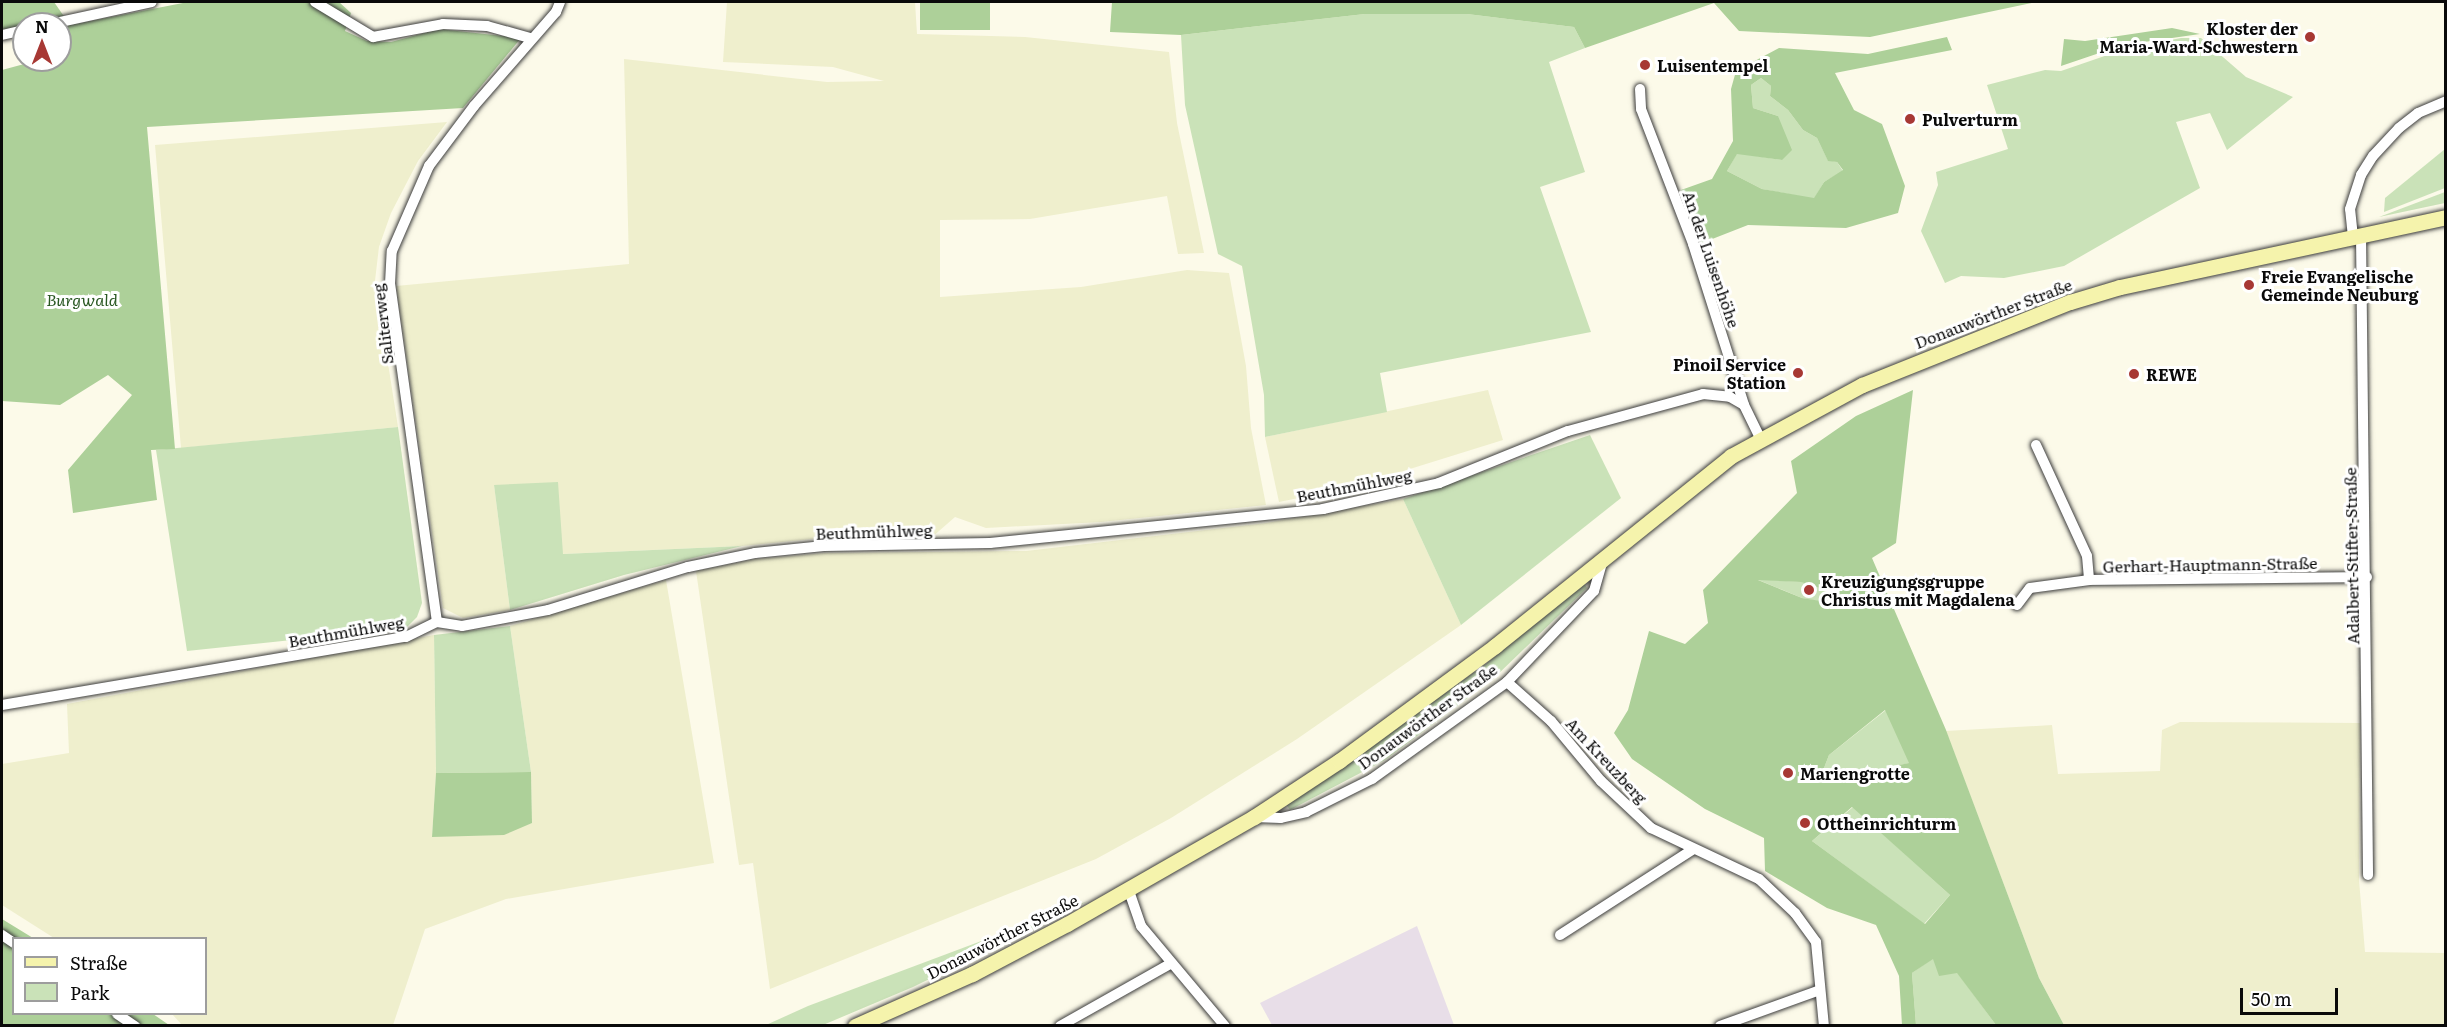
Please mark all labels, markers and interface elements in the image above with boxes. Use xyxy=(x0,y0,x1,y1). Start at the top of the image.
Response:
north arrow xyxy=(12,12,72,72)
text: N xyxy=(35,14,49,38)
place label: Kloster der Maria-Ward-Schwestern xyxy=(2099,18,2298,56)
marker: Kloster der Maria-Ward-Schwestern xyxy=(2303,30,2317,44)
place label: Luisentempel xyxy=(1657,55,1768,75)
marker: Luisentempel xyxy=(1638,58,1652,72)
place label: Pulverturm xyxy=(1922,109,2018,129)
marker: Pulverturm xyxy=(1903,112,1917,126)
street label: An der Luisenhöhe xyxy=(1680,188,1744,330)
place label: Freie Evangelische Gemeinde Neuburg xyxy=(2261,266,2418,304)
street label: Donauwörther Straße xyxy=(1912,274,2074,352)
marker: Freie Evangelische Gemeinde Neuburg xyxy=(2242,278,2256,292)
street label: Saliterweg xyxy=(368,283,396,365)
park label: Burgwald xyxy=(46,289,118,309)
place label: Pinoil Service Station xyxy=(1673,354,1786,392)
place label: REWE xyxy=(2146,364,2197,384)
marker: Pinoil Service Station xyxy=(1791,366,1805,380)
marker: REWE xyxy=(2127,367,2141,381)
street label: Beuthmühlweg xyxy=(1295,464,1413,506)
street label: Adalbert-Stifter-Straße xyxy=(2340,467,2362,645)
street label: Beuthmühlweg xyxy=(815,519,933,543)
street label: Gerhart-Hauptmann-Straße xyxy=(2102,553,2318,575)
place label: Kreuzigungsgruppe Christus mit Magdalena xyxy=(1821,571,2015,609)
marker: Kreuzigungsgruppe Christus mit Magdalena xyxy=(1802,583,1816,597)
street label: Beuthmühlweg xyxy=(287,611,405,651)
street label: Donauwörther Straße xyxy=(1354,659,1500,773)
street label: Am Kreuzberg xyxy=(1562,713,1652,807)
place label: Mariengrotte xyxy=(1800,763,1910,783)
marker: Mariengrotte xyxy=(1781,766,1795,780)
place label: Ottheinrichturm xyxy=(1817,813,1956,833)
marker: Ottheinrichturm xyxy=(1798,816,1812,830)
street label: Donauwörther Straße xyxy=(923,890,1081,982)
legend xyxy=(12,937,207,1015)
text: Straße xyxy=(70,949,127,976)
scale bar xyxy=(2243,976,2340,1014)
text: Park xyxy=(70,979,109,1006)
text: 50 m xyxy=(2251,985,2292,1012)

